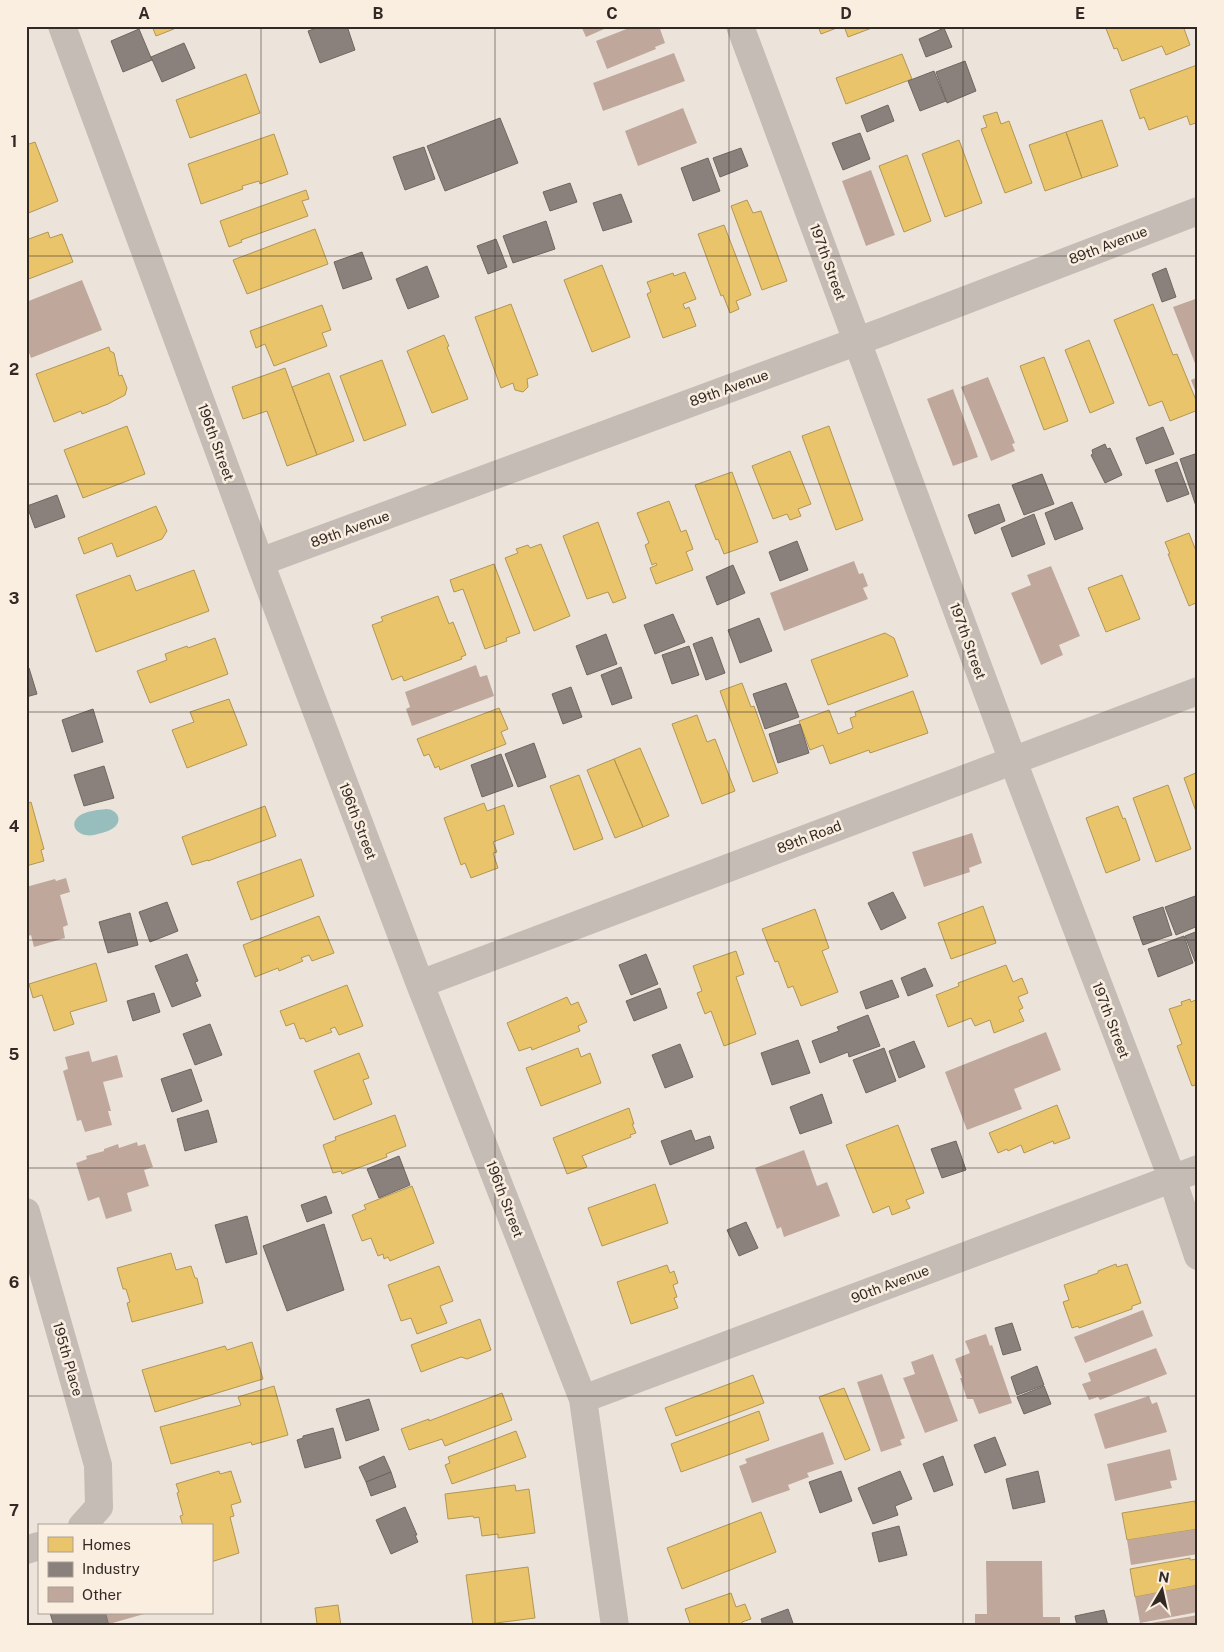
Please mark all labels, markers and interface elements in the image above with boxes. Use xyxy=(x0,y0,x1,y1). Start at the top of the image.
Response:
text: A xyxy=(138,4,150,23)
text: B xyxy=(373,4,384,23)
text: C xyxy=(606,4,618,23)
text: D xyxy=(840,4,852,23)
text: E xyxy=(1075,4,1085,23)
text: 1 xyxy=(11,132,17,151)
street label: 197th Street xyxy=(807,221,849,303)
street label: 89th Avenue xyxy=(1067,223,1150,267)
text: 2 xyxy=(9,360,19,379)
street label: 89th Avenue xyxy=(687,366,771,410)
street label: 196th Street xyxy=(195,401,237,483)
street label: 89th Avenue xyxy=(308,507,392,551)
text: 3 xyxy=(9,589,19,608)
street label: 197th Street xyxy=(947,600,989,682)
street label: 196th Street xyxy=(336,780,380,862)
text: 4 xyxy=(9,817,20,836)
street label: 89th Road xyxy=(774,817,844,857)
street label: 197th Street xyxy=(1089,980,1133,1060)
text: 5 xyxy=(9,1045,20,1064)
street label: 196th Street xyxy=(483,1158,527,1240)
street label: 90th Avenue xyxy=(849,1262,931,1306)
text: 6 xyxy=(9,1273,19,1292)
street label: 195th Place xyxy=(50,1320,86,1398)
text: 7 xyxy=(9,1501,19,1520)
legend xyxy=(38,1524,212,1614)
text: Homes xyxy=(82,1536,131,1553)
text: Industry xyxy=(82,1560,140,1577)
north arrow xyxy=(1136,1564,1186,1614)
text: N xyxy=(1157,1568,1171,1586)
text: Other xyxy=(82,1586,122,1603)

